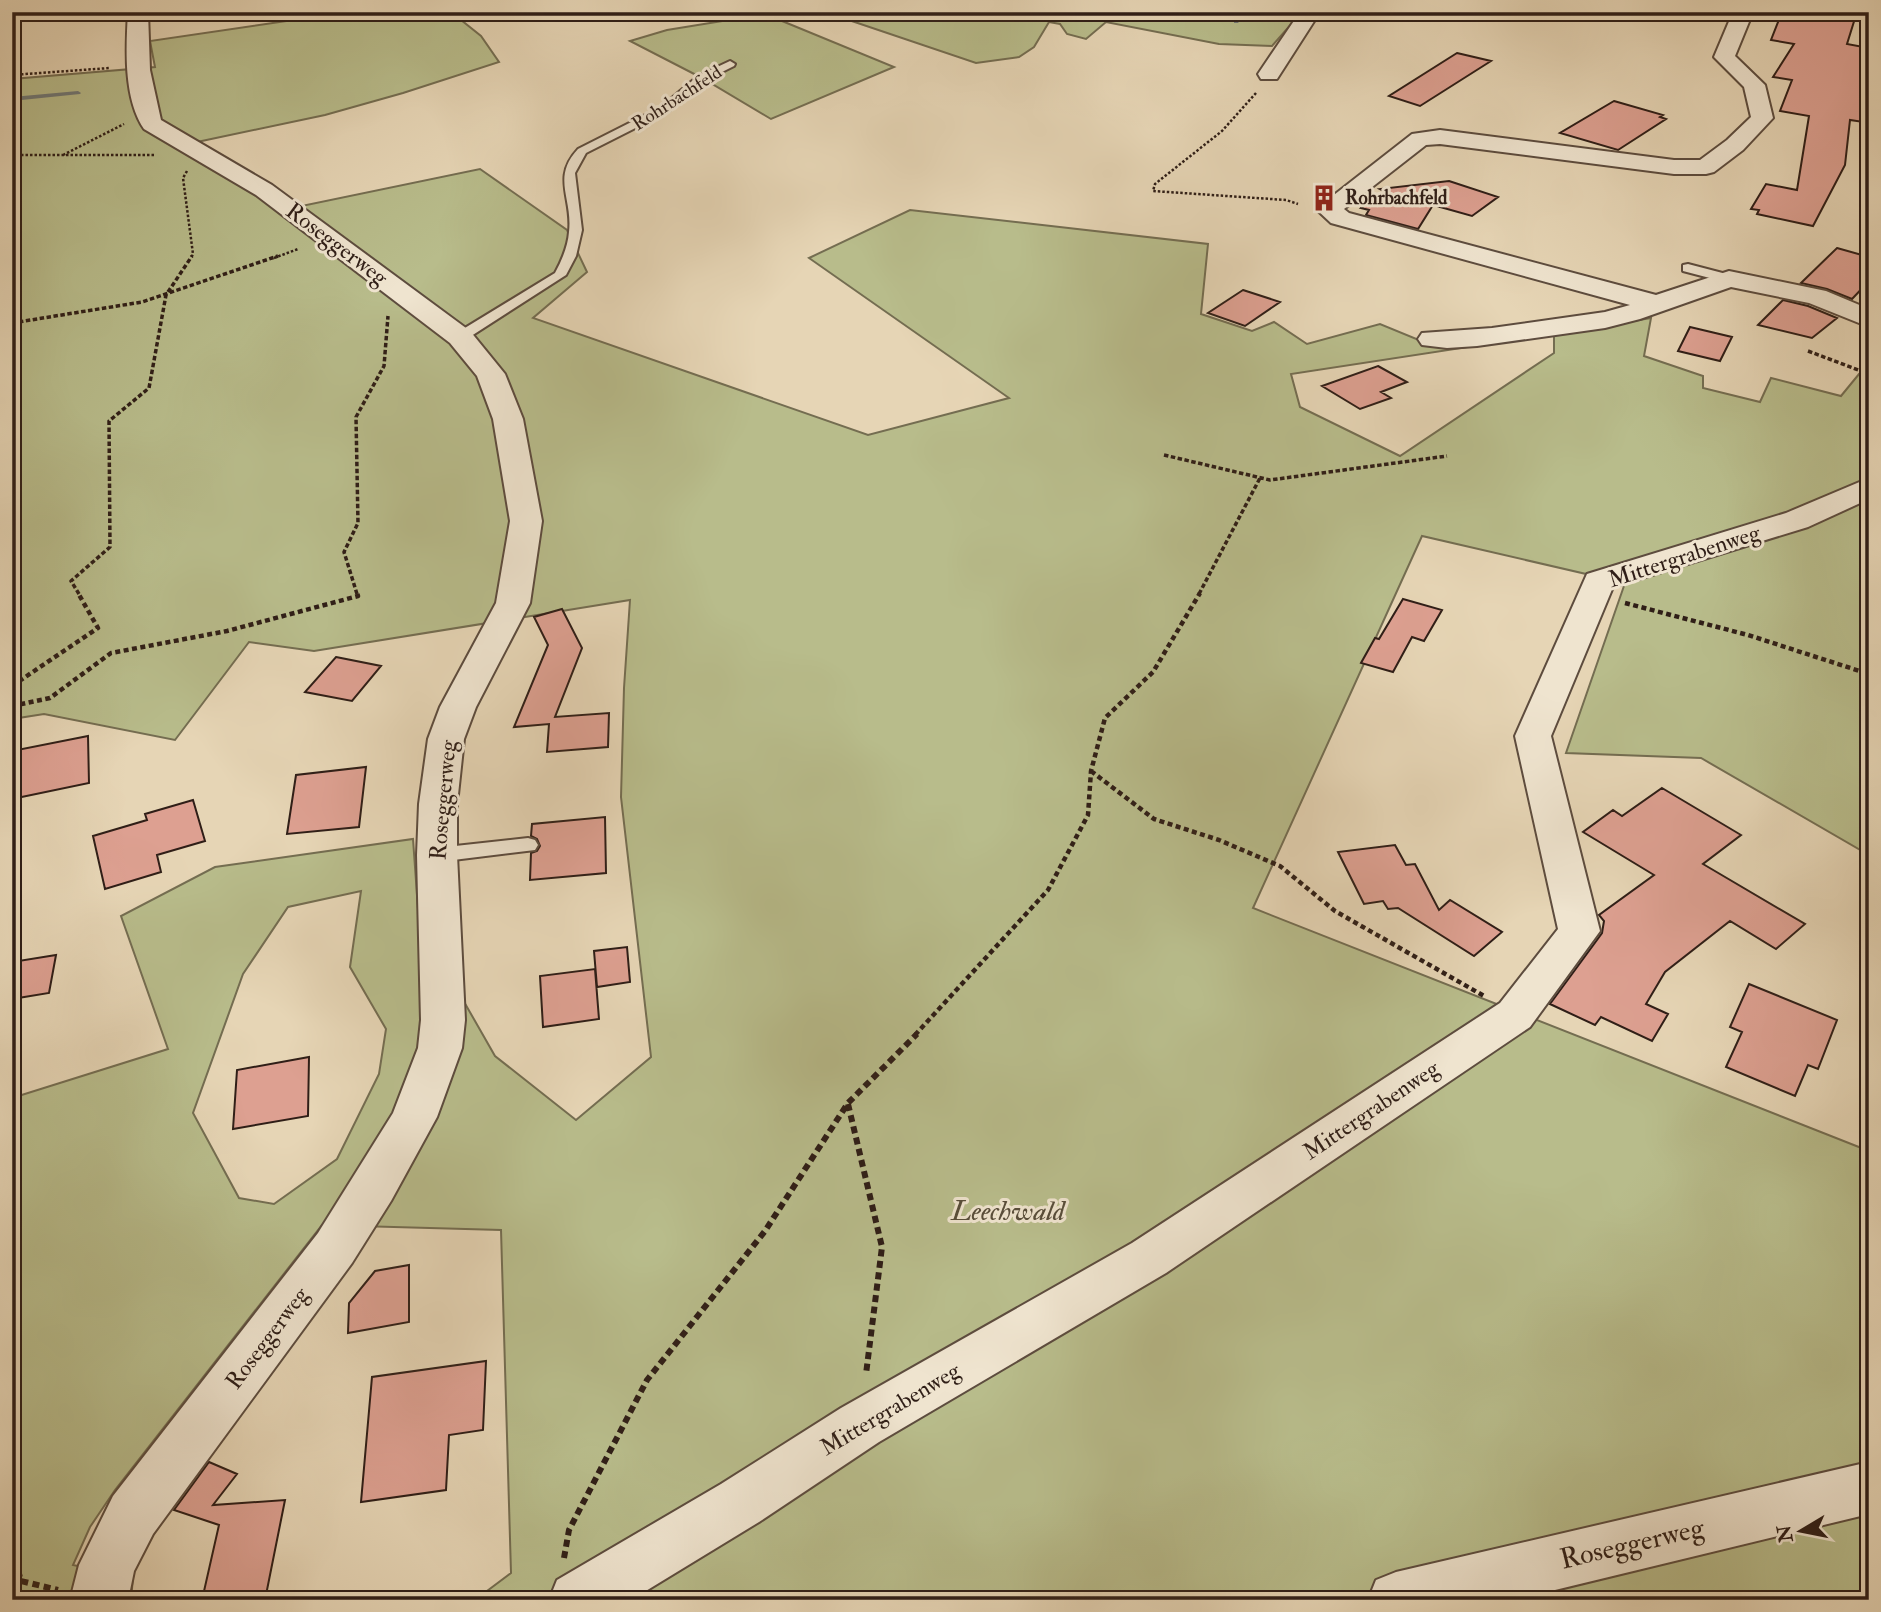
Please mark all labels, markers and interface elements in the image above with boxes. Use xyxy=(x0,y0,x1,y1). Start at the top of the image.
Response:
street label: Rohrbachfeld xyxy=(628,60,727,136)
building icon: Rohrbachfeld xyxy=(1309,183,1339,213)
place label: Rohrbachfeld xyxy=(1345,186,1448,210)
street label: Roseggerweg xyxy=(280,196,394,292)
street label: Mittergrabenweg xyxy=(1604,518,1764,594)
street label: Roseggerweg xyxy=(423,738,463,861)
street label: Mittergrabenweg xyxy=(1297,1053,1445,1166)
park label: Leechwald xyxy=(950,1194,1067,1229)
street label: Roseggerweg xyxy=(219,1281,315,1395)
street label: Mittergrabenweg xyxy=(815,1356,966,1462)
north arrow xyxy=(1766,1496,1836,1566)
street label: Roseggerweg xyxy=(1557,1510,1709,1578)
text: N xyxy=(1772,1522,1799,1545)

